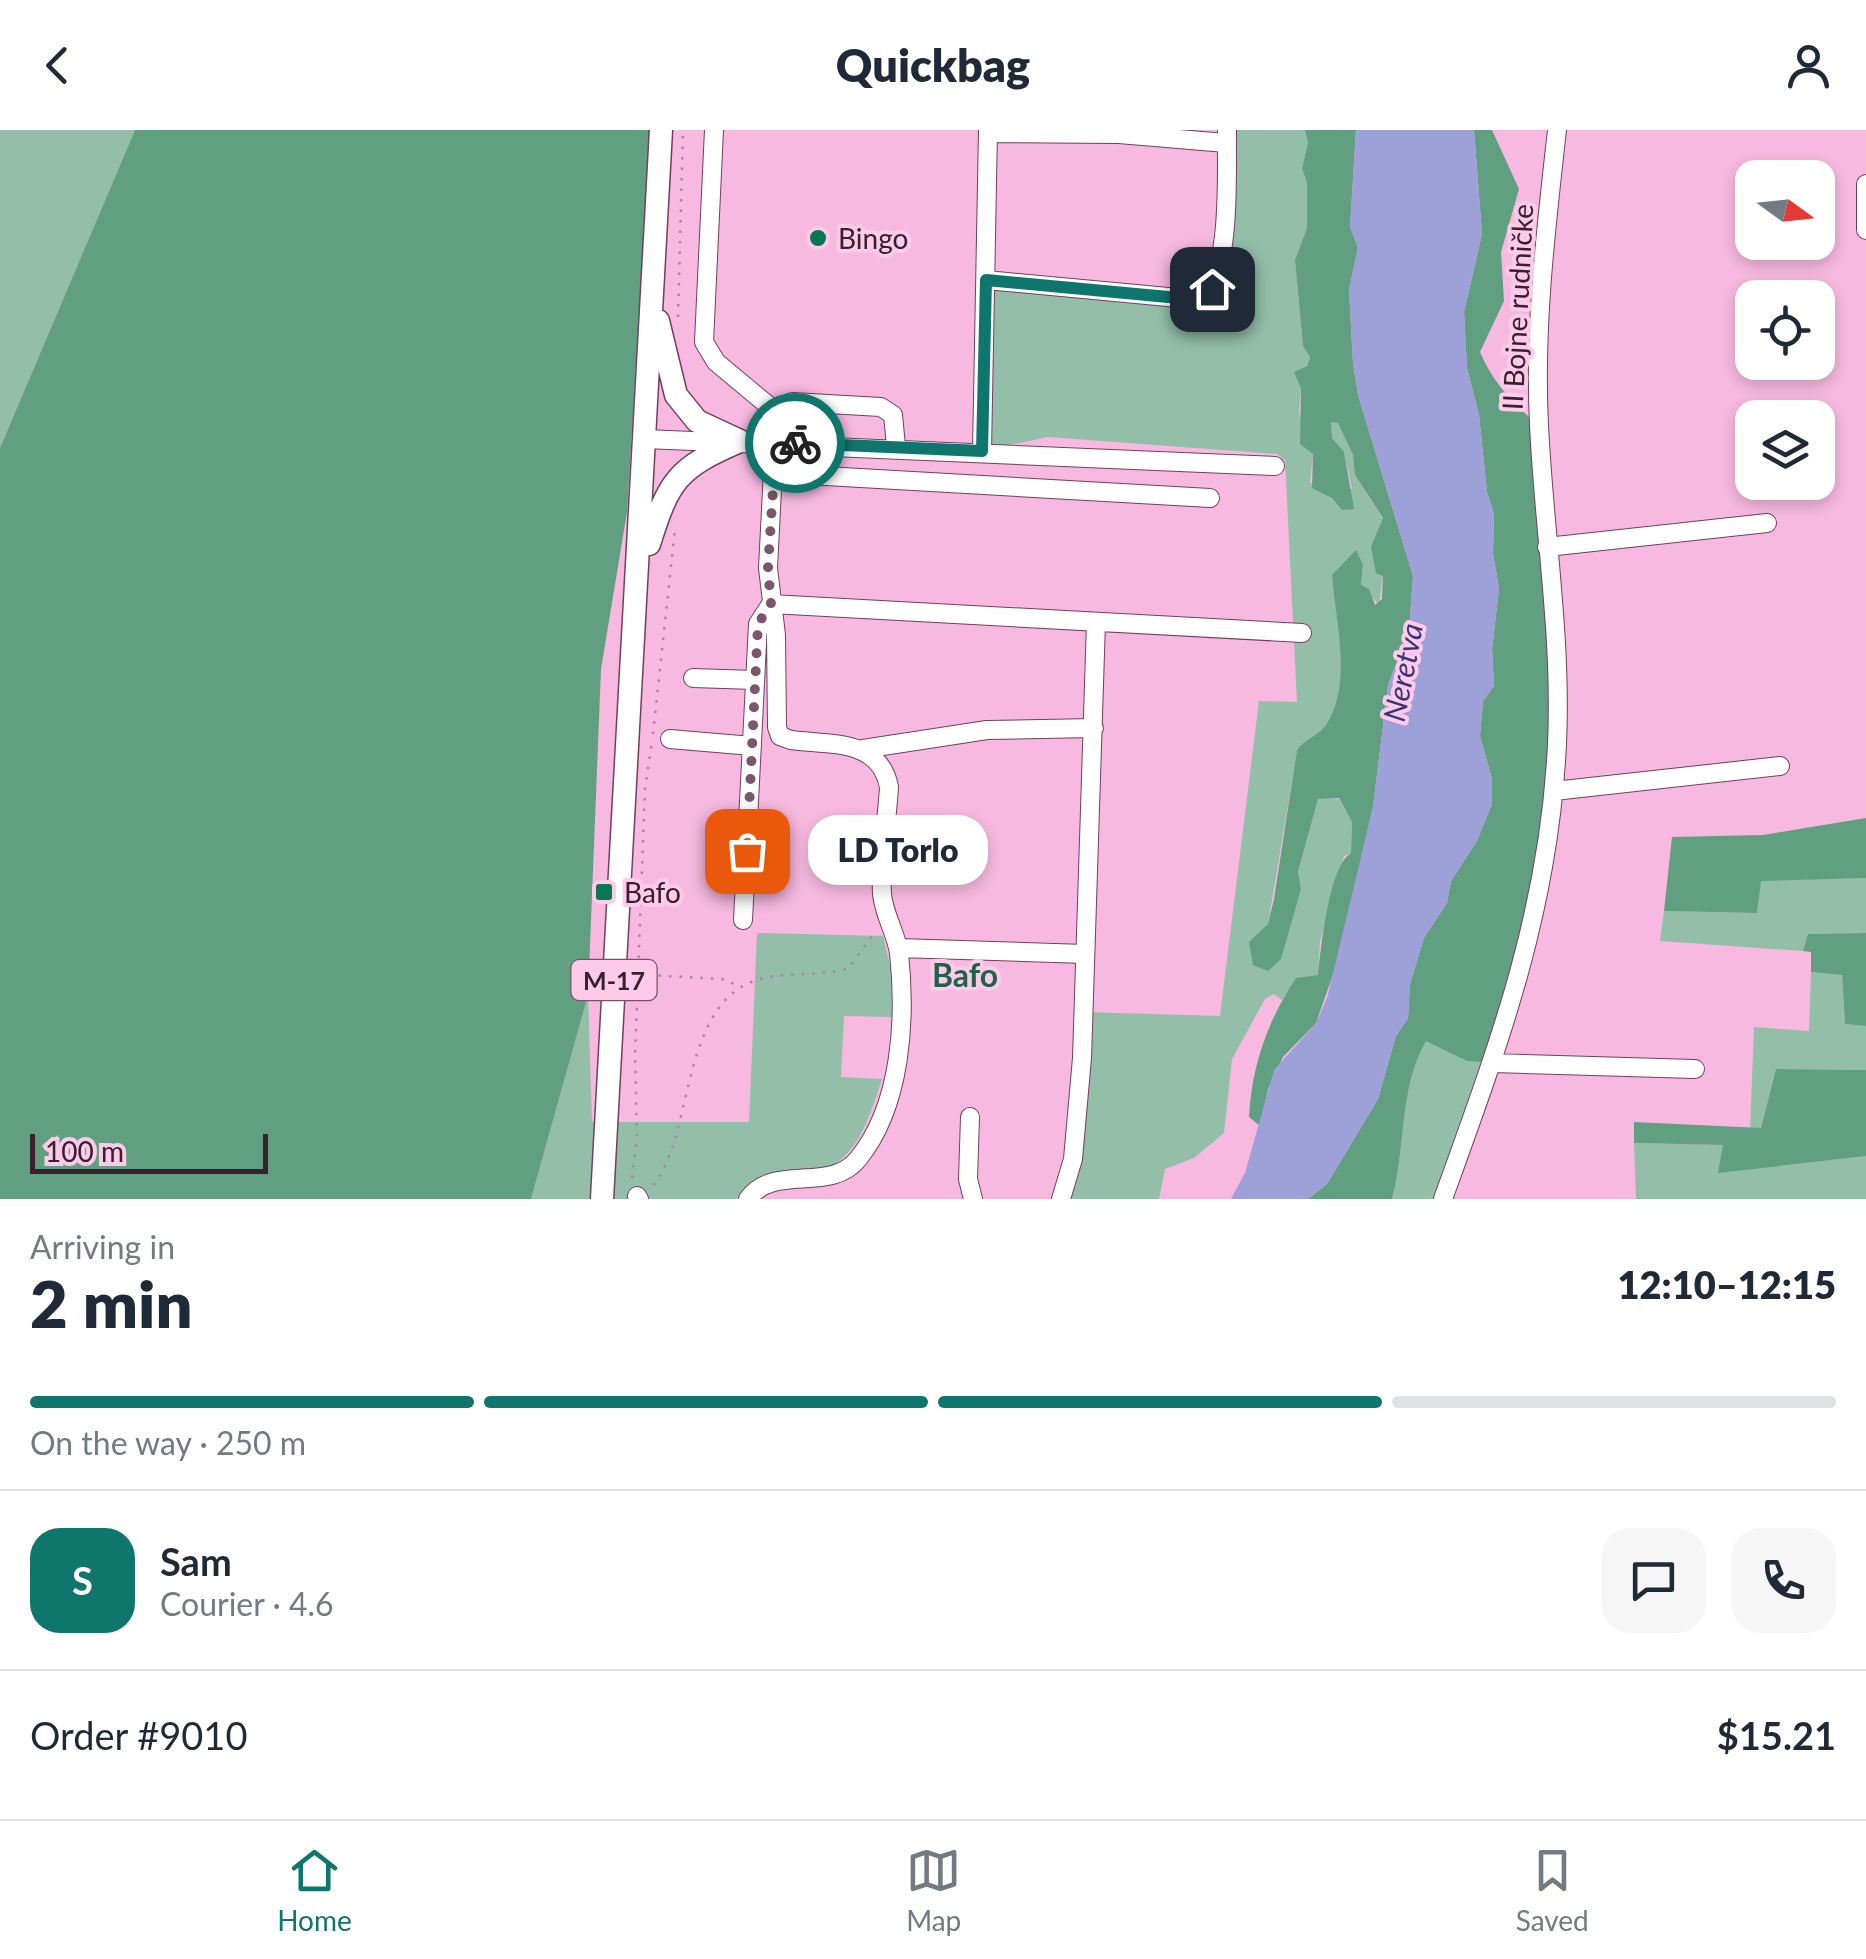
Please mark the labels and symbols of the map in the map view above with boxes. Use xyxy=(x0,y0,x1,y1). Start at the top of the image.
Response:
north arrow xyxy=(1735,160,1835,260)
street label: II Bojne rudničke xyxy=(1495,203,1539,411)
place label: Bingo xyxy=(838,221,908,255)
marker: Bingo xyxy=(807,227,829,249)
pin xyxy=(1170,247,1255,332)
courier xyxy=(745,393,845,493)
water label: Neretva xyxy=(1375,620,1429,724)
pin xyxy=(705,809,790,894)
callout: LD Torlo xyxy=(807,816,987,886)
place label: Bafo xyxy=(624,875,681,909)
marker: Bafo xyxy=(593,881,615,903)
district label: Bafo xyxy=(932,955,998,994)
road number: M-17 xyxy=(572,960,656,1000)
scale bar xyxy=(30,1129,268,1174)

